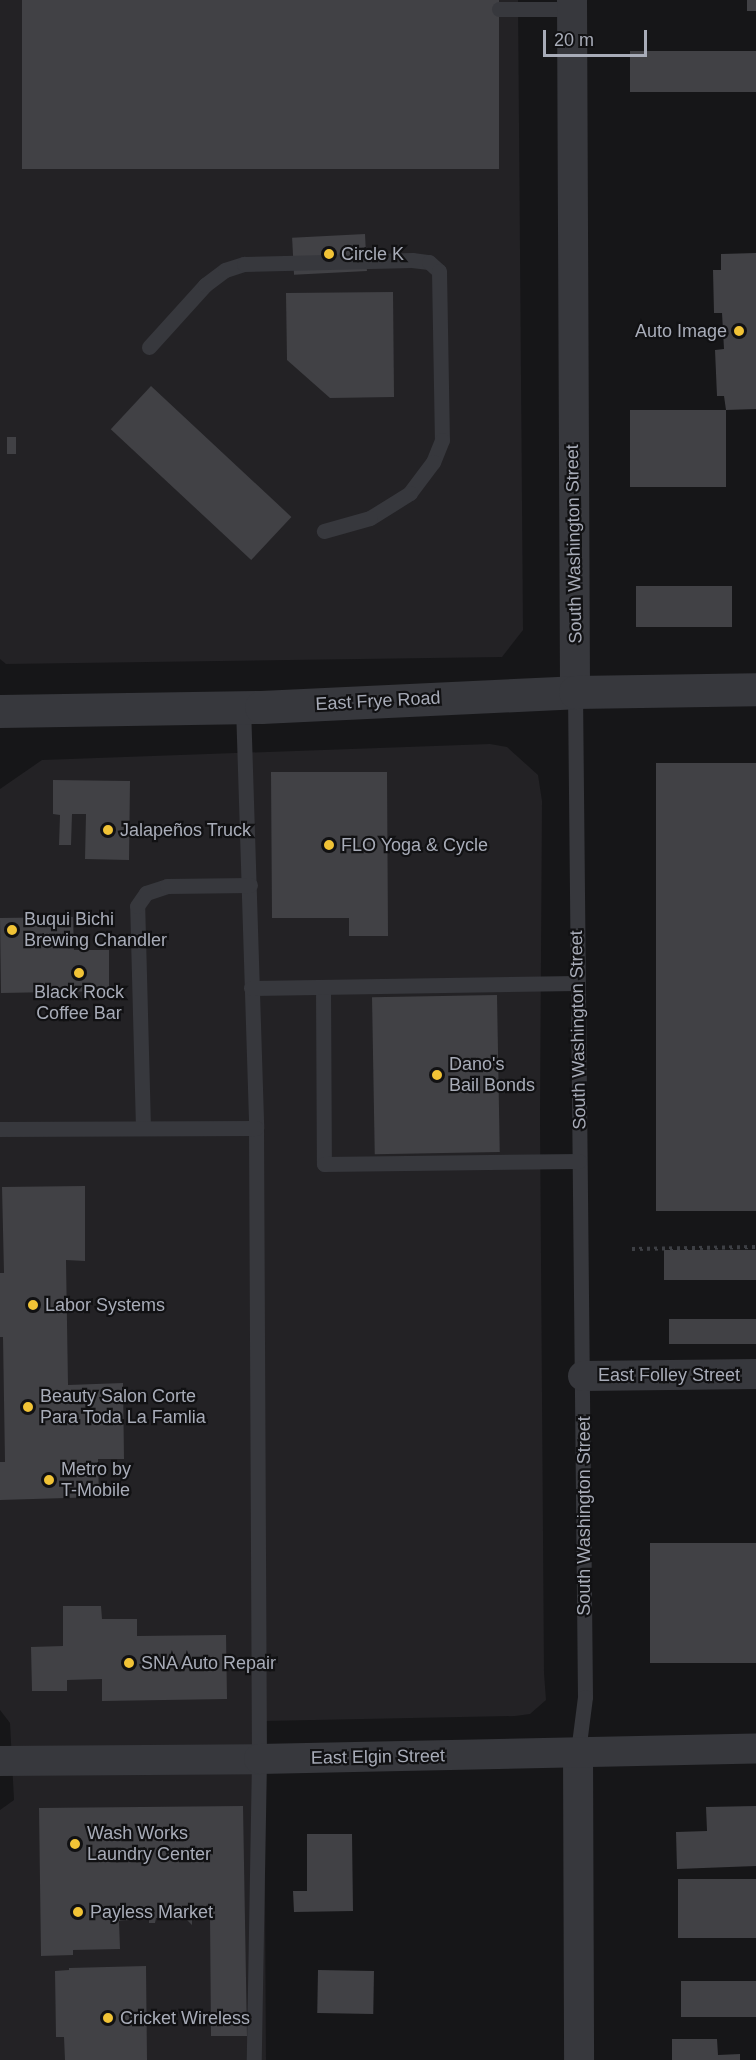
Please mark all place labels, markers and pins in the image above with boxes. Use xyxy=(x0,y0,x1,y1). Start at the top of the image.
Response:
place label: Circle K xyxy=(341,243,404,265)
marker: Circle K xyxy=(322,247,336,261)
place label: Auto Image xyxy=(635,320,727,342)
marker: Auto Image xyxy=(732,324,746,338)
place label: Jalapeños Truck xyxy=(120,819,251,841)
marker: Jalapeños Truck xyxy=(101,823,115,837)
place label: FLO Yoga & Cycle xyxy=(341,834,488,856)
marker: FLO Yoga & Cycle xyxy=(322,838,336,852)
place label: Buqui Bichi Brewing Chandler xyxy=(24,909,167,952)
marker: Buqui Bichi Brewing Chandler xyxy=(5,923,19,937)
marker: Black Rock Coffee Bar xyxy=(72,966,86,980)
place label: Black Rock Coffee Bar xyxy=(34,982,124,1024)
place label: Dano's Bail Bonds xyxy=(449,1054,535,1096)
marker: Dano's Bail Bonds xyxy=(430,1068,444,1082)
place label: Labor Systems xyxy=(45,1294,165,1316)
marker: Labor Systems xyxy=(26,1298,40,1312)
place label: Beauty Salon Corte Para Toda La Famlia xyxy=(40,1386,206,1428)
marker: Beauty Salon Corte Para Toda La Famlia xyxy=(21,1400,35,1414)
place label: Metro by T-Mobile xyxy=(61,1459,131,1502)
marker: Metro by T-Mobile xyxy=(42,1473,56,1487)
place label: SNA Auto Repair xyxy=(141,1652,278,1674)
marker: SNA Auto Repair xyxy=(122,1656,136,1670)
place label: Wash Works Laundry Center xyxy=(87,1823,211,1866)
marker: Wash Works Laundry Center xyxy=(68,1837,82,1851)
place label: Payless Market xyxy=(90,1901,213,1923)
marker: Payless Market xyxy=(71,1905,85,1919)
place label: Cricket Wireless xyxy=(120,2007,250,2029)
marker: Cricket Wireless xyxy=(101,2011,115,2025)

